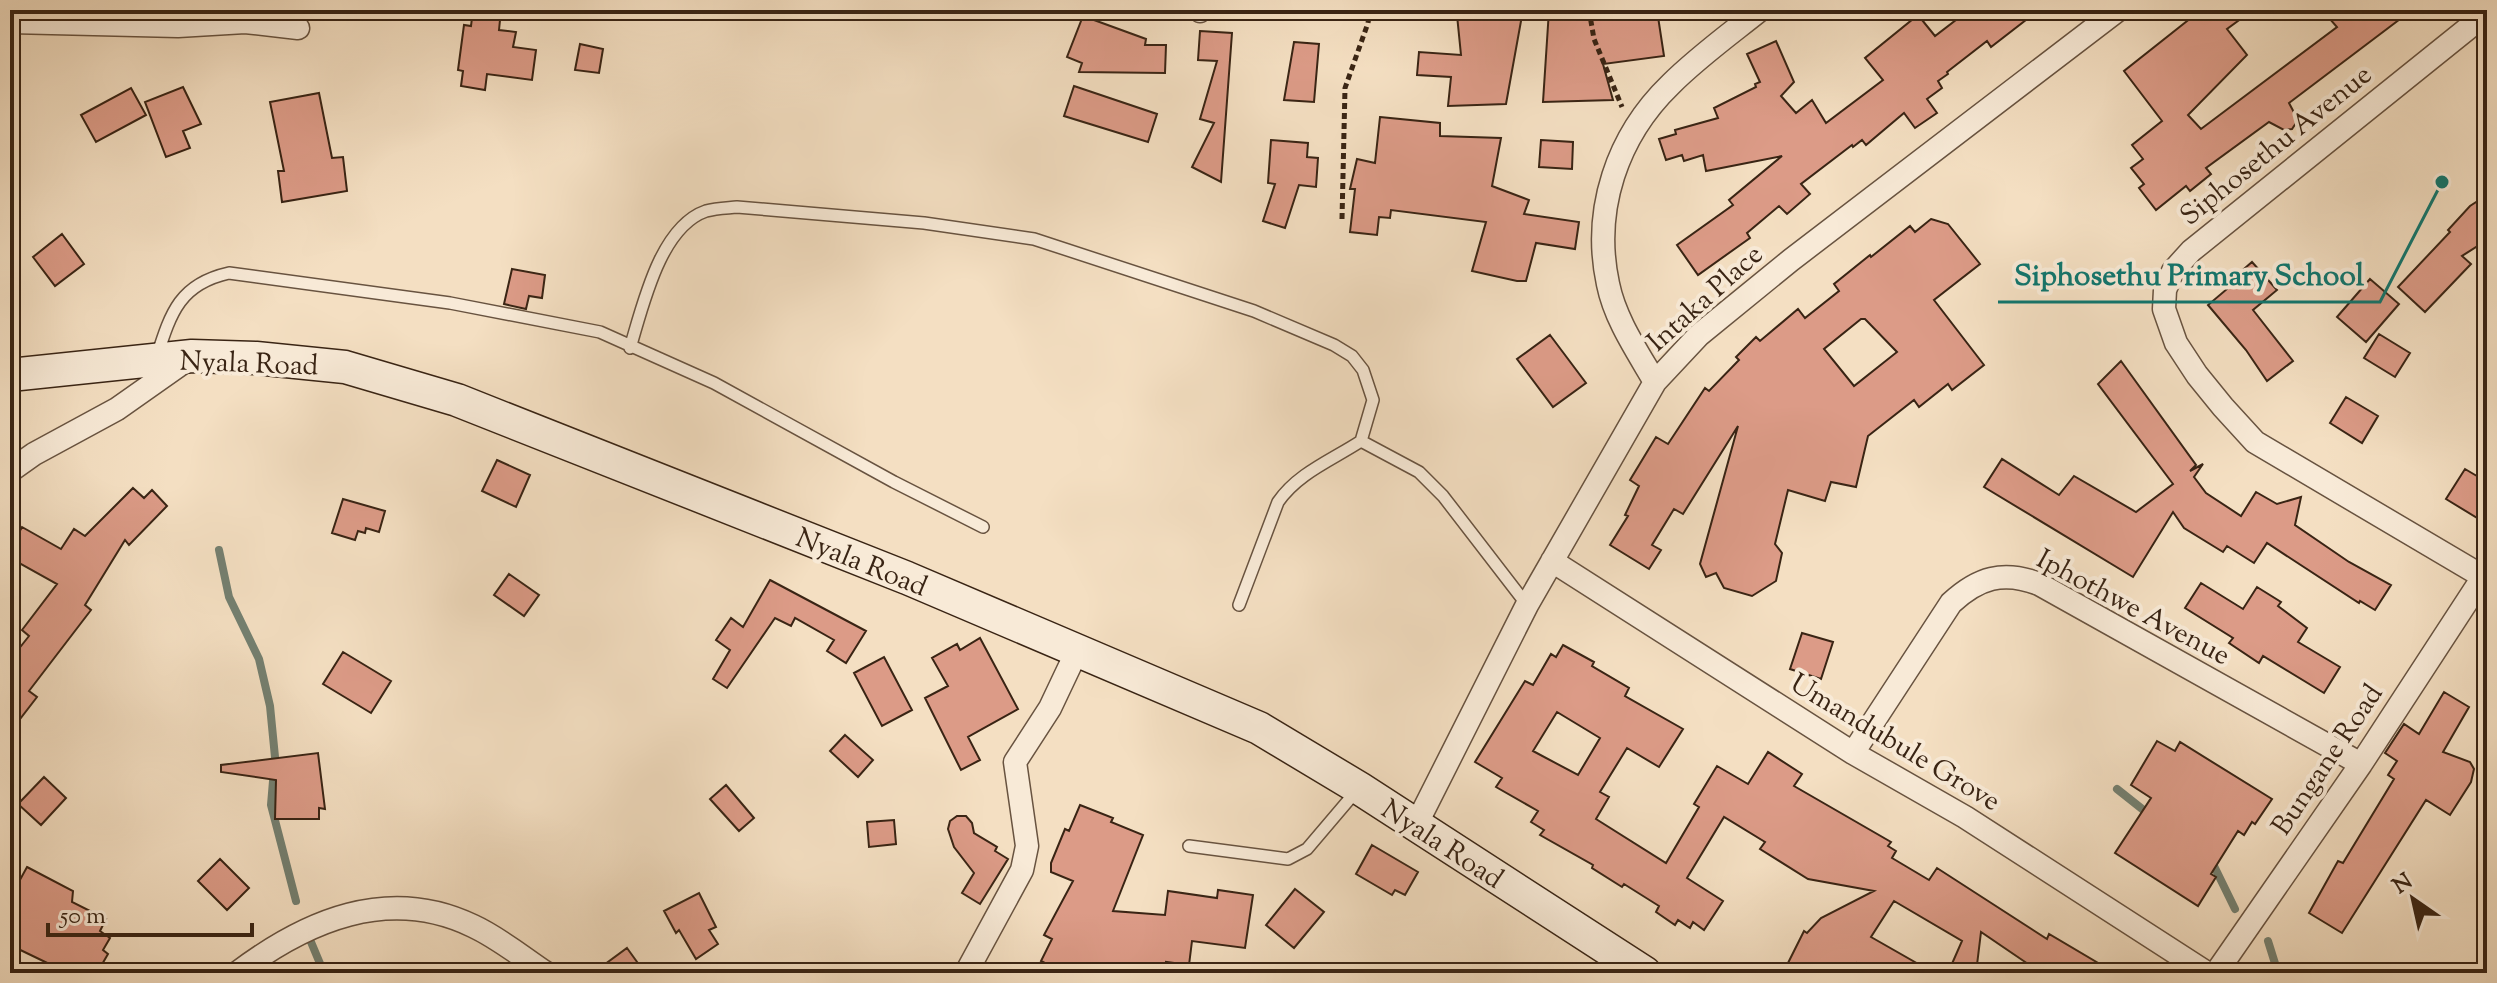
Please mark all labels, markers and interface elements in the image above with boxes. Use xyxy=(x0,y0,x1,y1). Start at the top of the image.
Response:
street label: Siphosethu Avenue xyxy=(2172,56,2381,236)
street label: Intaka Place xyxy=(1639,236,1773,362)
callout: Siphosethu Primary School xyxy=(1998,248,2380,302)
text: Siphosethu Primary School xyxy=(2014,256,2365,299)
street label: Nyala Road xyxy=(179,343,319,387)
street label: Nyala Road xyxy=(789,519,933,608)
street label: Iphothwe Avenue xyxy=(2029,541,2237,677)
street label: Umandubule Grove xyxy=(1782,665,2007,822)
street label: Bungane Road xyxy=(2263,677,2394,844)
street label: Nyala Road xyxy=(1372,791,1511,900)
north arrow xyxy=(2373,859,2453,939)
text: N xyxy=(2387,866,2420,903)
scale bar xyxy=(48,887,252,937)
text: 50 m xyxy=(58,900,106,934)

